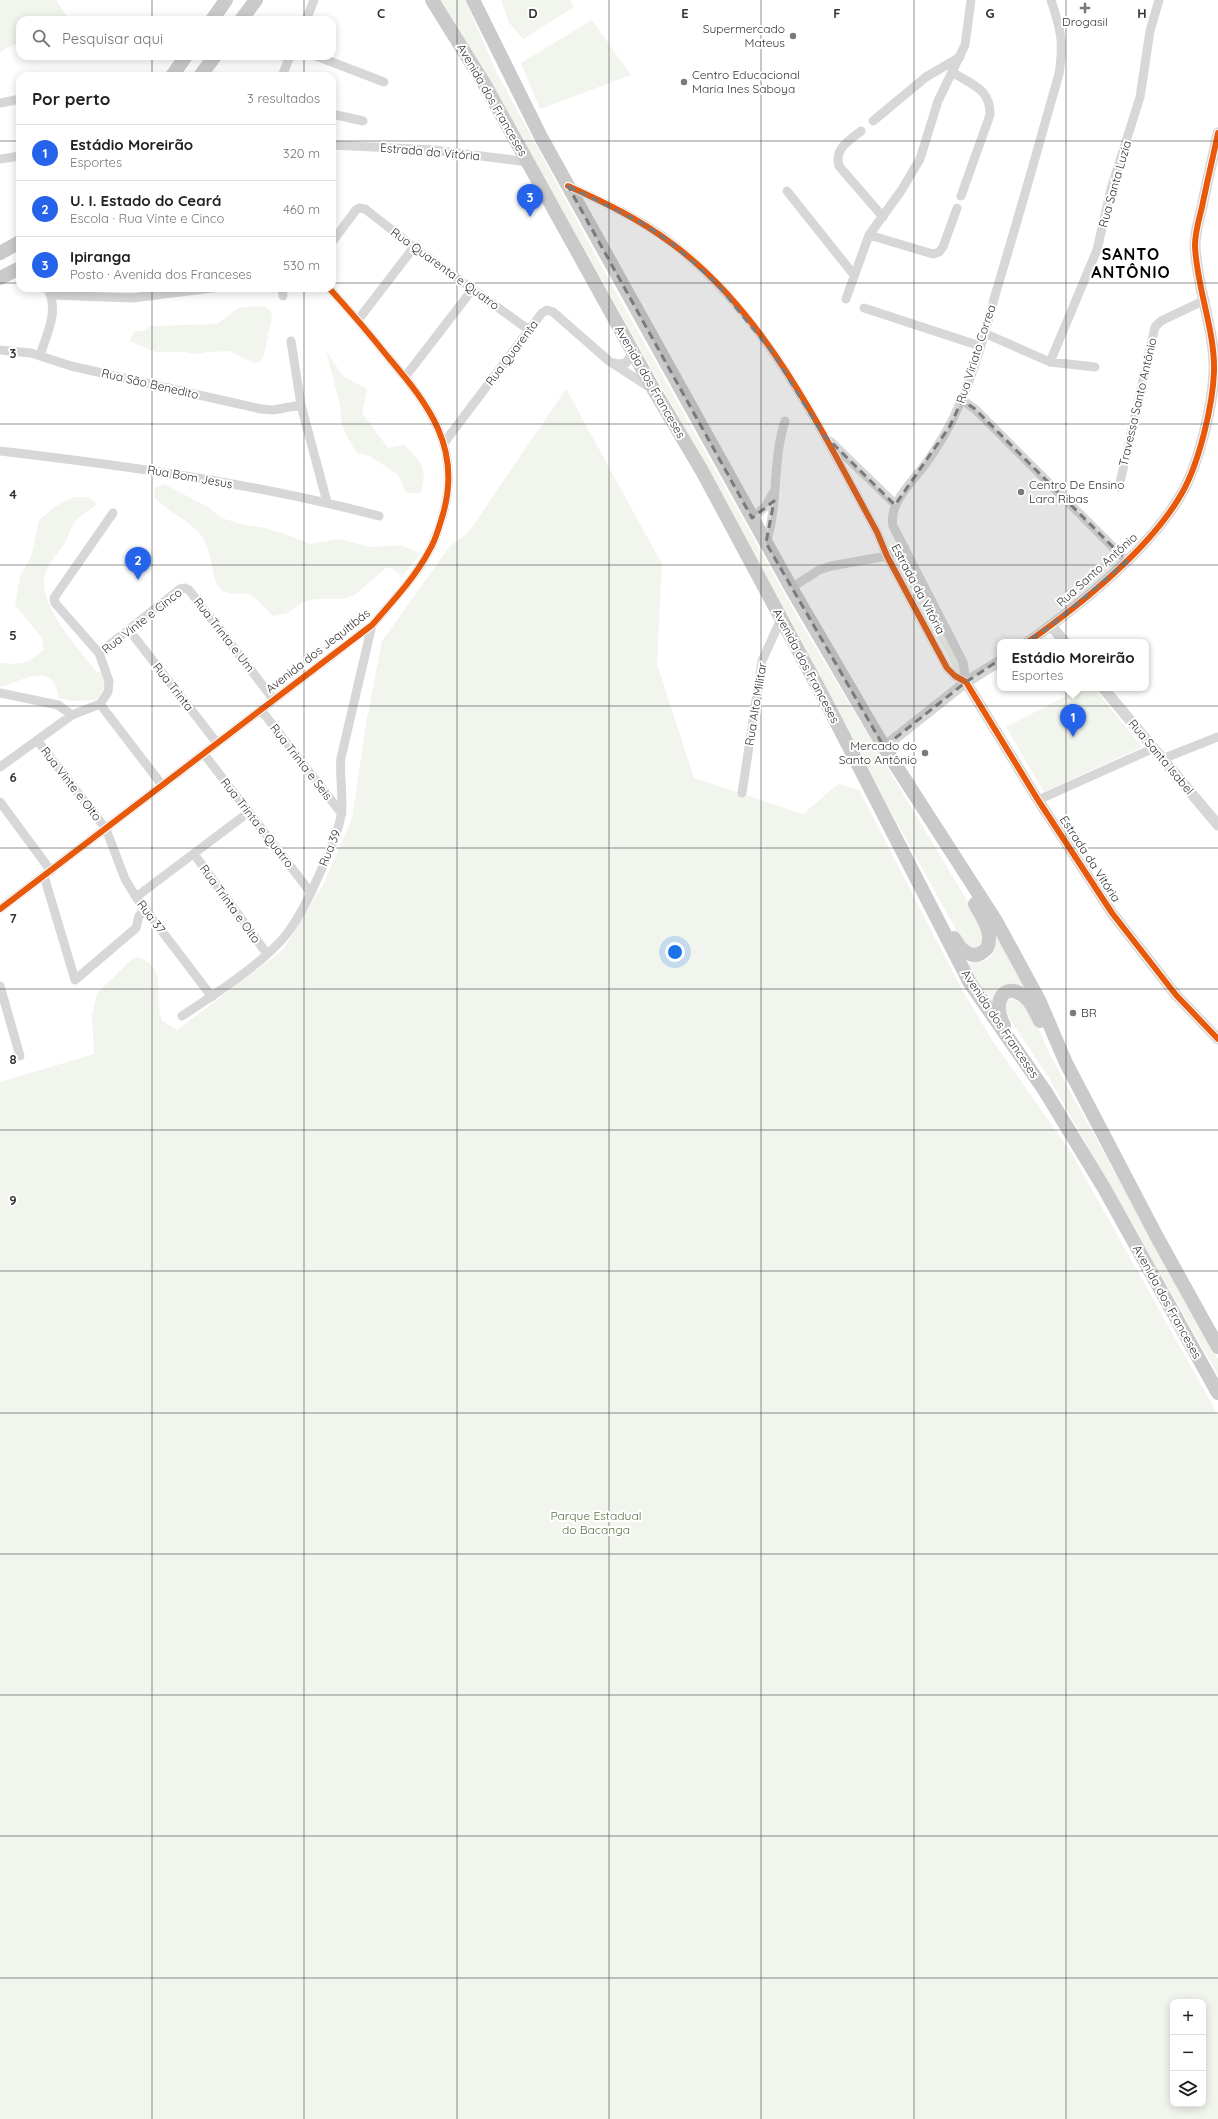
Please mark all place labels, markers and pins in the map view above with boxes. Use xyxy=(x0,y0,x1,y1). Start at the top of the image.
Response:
marker: Drogasil xyxy=(1080,3,1090,13)
place label: Drogasil xyxy=(1062,14,1108,29)
place label: Supermercado Mateus xyxy=(703,21,785,50)
marker: Supermercado Mateus xyxy=(788,31,798,41)
place label: Centro Educacional Maria Ines Saboya xyxy=(692,67,800,96)
marker: Centro Educacional Maria Ines Saboya xyxy=(679,77,689,87)
pin: 3 xyxy=(517,184,543,217)
place label: Centro De Ensino Lara Ribas xyxy=(1029,477,1124,506)
marker: Centro De Ensino Lara Ribas xyxy=(1016,487,1026,497)
pin: 2 xyxy=(125,547,151,580)
pin: 1 xyxy=(1060,704,1086,737)
place label: Mercado do Santo Antônio xyxy=(839,738,917,767)
marker: Mercado do Santo Antônio xyxy=(920,748,930,758)
place label: BR xyxy=(1081,1005,1097,1020)
marker: BR xyxy=(1068,1008,1078,1018)

